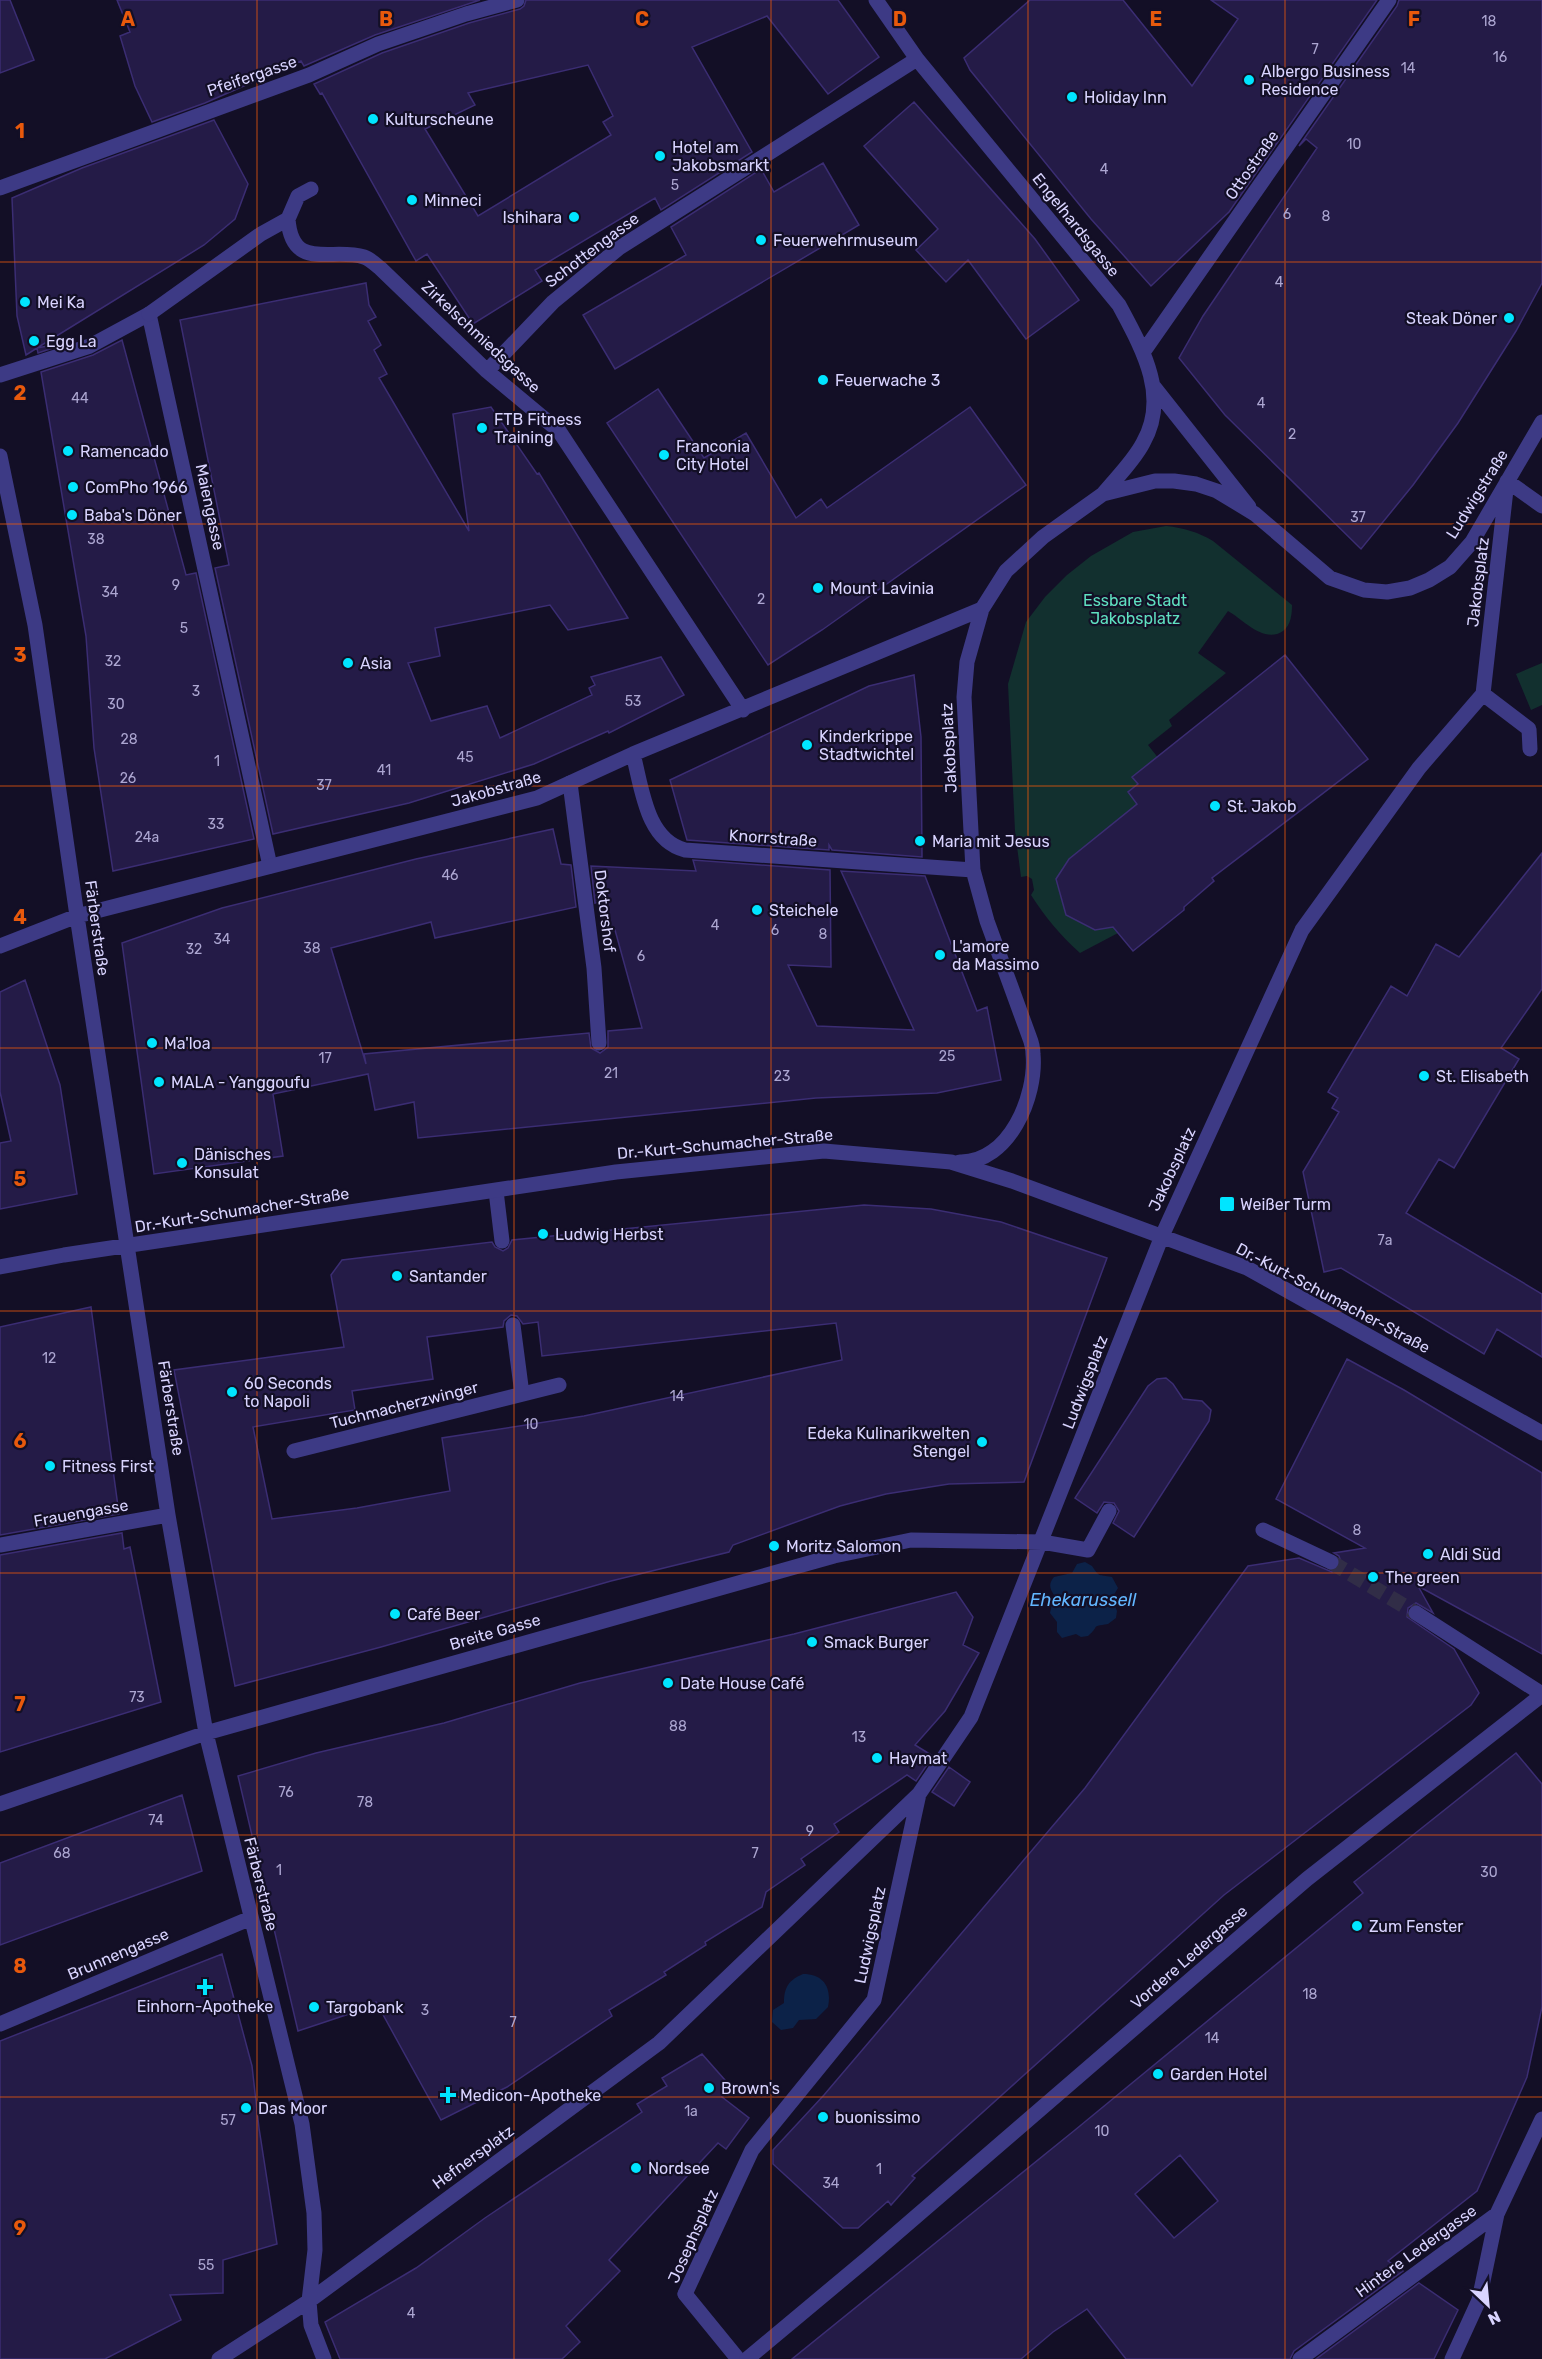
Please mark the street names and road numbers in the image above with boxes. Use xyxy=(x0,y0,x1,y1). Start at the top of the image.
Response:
street label: Pfeifergasse xyxy=(205,52,299,100)
street label: Ottostraße xyxy=(1221,127,1283,203)
street label: Engelhardsgasse xyxy=(1028,169,1124,281)
street label: Schottengasse xyxy=(541,209,643,291)
street label: Zirkelschmiedsgasse xyxy=(418,277,544,397)
street label: Ludwigstraße xyxy=(1442,446,1512,542)
street label: Maiengasse xyxy=(192,462,228,552)
street label: Jakobsplatz xyxy=(1463,536,1493,628)
street label: Jakobsplatz xyxy=(937,702,961,794)
street label: Jakobstraße xyxy=(449,767,543,811)
street label: Knorrstraße xyxy=(728,825,818,851)
street label: Doktorshof xyxy=(591,869,620,954)
street label: Färberstraße xyxy=(81,879,113,977)
street label: Jakobsplatz xyxy=(1144,1124,1200,1214)
street label: Dr.-Kurt-Schumacher-Straße xyxy=(616,1125,834,1163)
street label: Dr.-Kurt-Schumacher-Straße xyxy=(134,1184,351,1236)
street label: Dr.-Kurt-Schumacher-Straße xyxy=(1233,1239,1433,1357)
street label: Ludwigsplatz xyxy=(1058,1332,1112,1432)
street label: Färberstraße xyxy=(154,1359,188,1457)
street label: Tuchmacherzwinger xyxy=(328,1377,480,1433)
street label: Frauengasse xyxy=(32,1495,130,1531)
street label: Breite Gasse xyxy=(447,1610,543,1654)
street label: Färberstraße xyxy=(240,1835,282,1933)
street label: Ludwigsplatz xyxy=(850,1885,890,1985)
street label: Vordere Ledergasse xyxy=(1127,1901,1251,2013)
street label: Brunnengasse xyxy=(65,1924,172,1984)
street label: Hefnersplatz xyxy=(429,2121,517,2193)
street label: Josephsplatz xyxy=(664,2186,722,2286)
street label: Hintere Ledergasse xyxy=(1352,2201,1480,2301)

